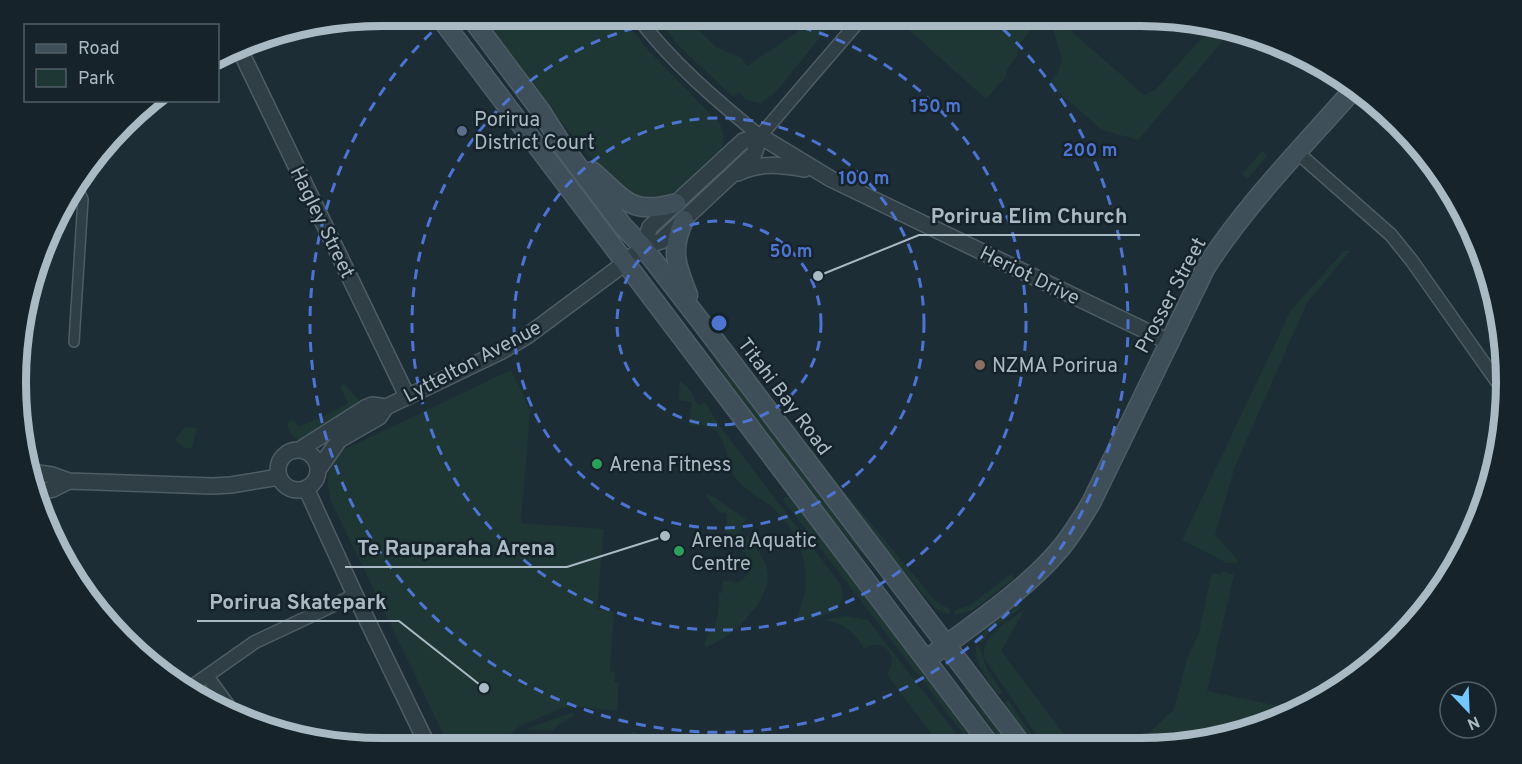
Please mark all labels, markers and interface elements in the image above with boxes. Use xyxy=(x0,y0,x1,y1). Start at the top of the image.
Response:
legend xyxy=(24,24,219,102)
text: Road xyxy=(78,38,120,61)
text: Park xyxy=(78,68,115,91)
text: 150 m xyxy=(911,96,961,119)
place label: Porirua District Court xyxy=(474,108,595,157)
marker: Porirua District Court xyxy=(455,124,469,138)
text: 200 m xyxy=(1062,140,1118,163)
street label: Hagley Street xyxy=(283,163,360,283)
text: 100 m xyxy=(838,168,890,191)
callout: Porirua Elim Church xyxy=(919,196,1140,235)
text: Porirua Elim Church xyxy=(931,204,1127,231)
street label: Prosser Street xyxy=(1130,233,1213,359)
text: 50 m xyxy=(769,241,813,264)
street label: Heriot Drive xyxy=(975,241,1084,312)
centre of rings xyxy=(709,313,729,333)
street label: Lyttelton Avenue xyxy=(400,316,546,410)
street label: Titahi Bay Road xyxy=(731,333,836,461)
place label: NZMA Porirua xyxy=(992,354,1118,380)
marker: NZMA Porirua xyxy=(973,358,987,372)
place label: Arena Fitness xyxy=(609,453,731,479)
marker: Arena Fitness xyxy=(590,457,604,471)
callout: Te Rauparaha Arena xyxy=(345,528,567,567)
place label: Arena Aquatic Centre xyxy=(691,529,817,578)
text: Te Rauparaha Arena xyxy=(357,536,555,563)
marker: Arena Aquatic Centre xyxy=(672,544,686,558)
callout: Porirua Skatepark xyxy=(197,582,399,621)
text: Porirua Skatepark xyxy=(209,590,387,617)
north arrow xyxy=(1438,680,1498,740)
text: N xyxy=(1464,711,1482,733)

